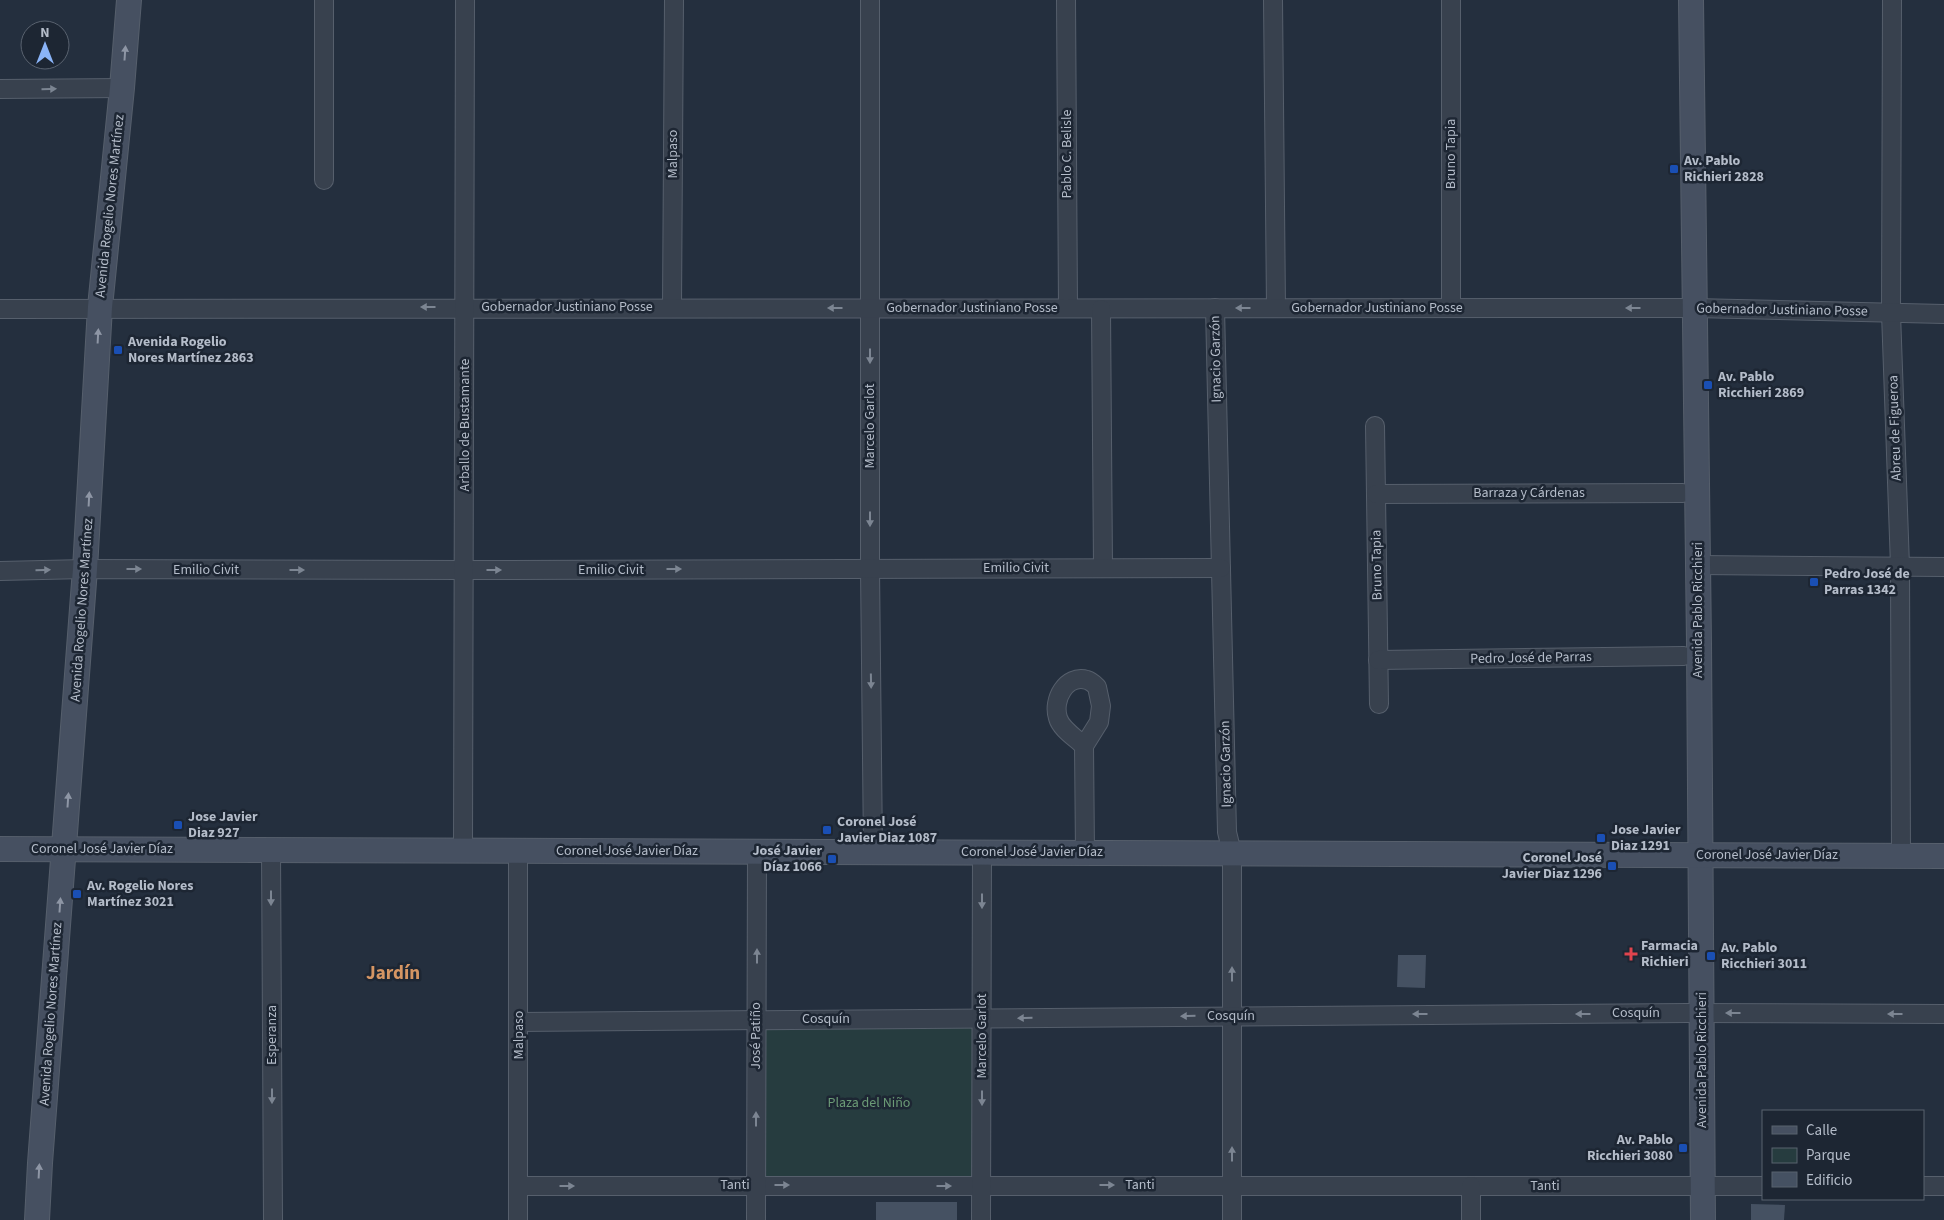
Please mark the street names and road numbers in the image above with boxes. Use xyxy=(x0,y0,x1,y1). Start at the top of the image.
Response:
street label: Pablo C. Belisle xyxy=(1057,109,1077,198)
street label: Avenida Rogelio Nores Martínez xyxy=(90,113,130,299)
street label: Bruno Tapia xyxy=(1441,119,1461,189)
street label: Malpaso xyxy=(663,130,683,178)
street label: Gobernador Justiniano Posse xyxy=(481,297,653,317)
street label: Gobernador Justiniano Posse xyxy=(886,298,1058,318)
street label: Gobernador Justiniano Posse xyxy=(1291,298,1463,318)
street label: Gobernador Justiniano Posse xyxy=(1696,299,1868,321)
street label: Ignacio Garzón xyxy=(1205,315,1227,403)
street label: Arballo de Bustamante xyxy=(455,359,475,491)
street label: Abreu de Figueroa xyxy=(1883,375,1907,481)
street label: Marcelo Garlot xyxy=(860,383,880,469)
street label: Barraza y Cárdenas xyxy=(1473,483,1585,503)
street label: Avenida Rogelio Nores Martínez xyxy=(66,517,98,703)
street label: Bruno Tapia xyxy=(1366,530,1388,600)
street label: Avenida Pablo Ricchieri xyxy=(1688,542,1708,678)
street label: Emilio Civit xyxy=(983,558,1049,578)
street label: Emilio Civit xyxy=(173,560,239,580)
street label: Emilio Civit xyxy=(578,560,644,580)
street label: Pedro José de Parras xyxy=(1470,647,1592,669)
street label: Ignacio Garzón xyxy=(1215,720,1237,808)
street label: Coronel José Javier Díaz xyxy=(31,839,173,859)
street label: Coronel José Javier Díaz xyxy=(556,841,698,861)
street label: Coronel José Javier Díaz xyxy=(961,842,1103,862)
street label: Coronel José Javier Díaz xyxy=(1696,845,1838,865)
street label: Avenida Rogelio Nores Martínez xyxy=(35,921,67,1107)
street label: Avenida Pablo Ricchieri xyxy=(1692,992,1712,1128)
street label: Marcelo Garlot xyxy=(972,993,992,1079)
street label: José Patiño xyxy=(746,1002,766,1070)
street label: Cosquín xyxy=(1612,1003,1660,1023)
street label: Esperanza xyxy=(262,1005,282,1065)
street label: Cosquín xyxy=(1207,1006,1255,1026)
street label: Cosquín xyxy=(802,1009,850,1029)
street label: Malpaso xyxy=(509,1011,529,1059)
street label: Tanti xyxy=(720,1175,750,1195)
street label: Tanti xyxy=(1125,1175,1155,1195)
street label: Tanti xyxy=(1530,1176,1560,1196)

